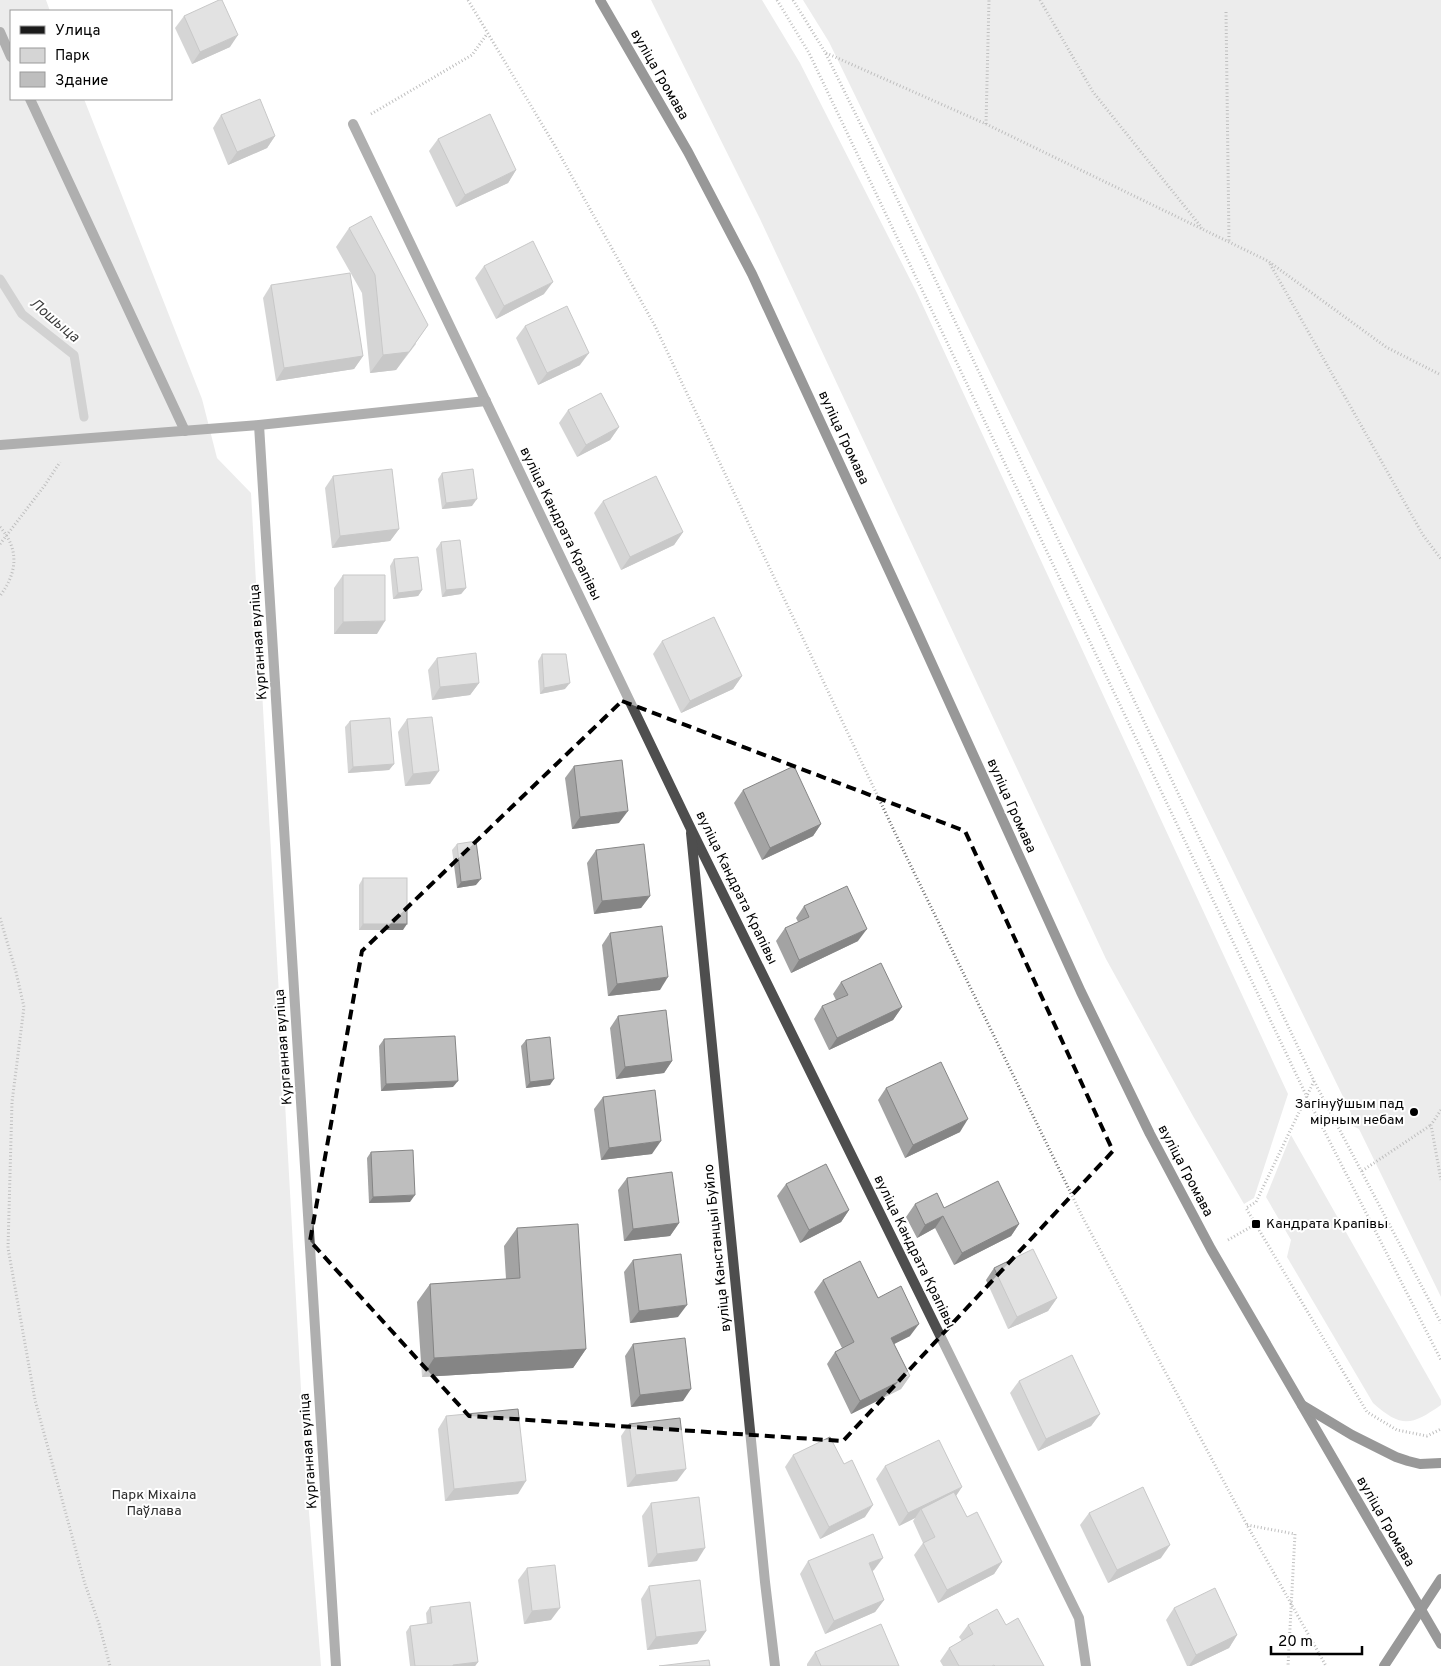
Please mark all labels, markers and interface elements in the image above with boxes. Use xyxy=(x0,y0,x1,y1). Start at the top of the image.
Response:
legend xyxy=(10,10,172,100)
text: Улица xyxy=(55,22,100,41)
street label: вуліца Громава xyxy=(626,27,692,123)
text: Парк xyxy=(55,47,90,66)
text: Здание xyxy=(55,72,108,91)
water label: Лошыца xyxy=(25,295,83,348)
street label: вуліца Громава xyxy=(814,388,872,488)
street label: вуліца Кандрата Крапівы xyxy=(515,444,605,604)
street label: Курганная вуліца xyxy=(246,583,272,701)
street label: вуліца Громава xyxy=(983,756,1039,856)
street label: вуліца Кандрата Крапівы xyxy=(691,808,781,968)
street label: Курганная вуліца xyxy=(271,988,297,1106)
place label: Загінуўшым пад мірным небам xyxy=(1295,1096,1404,1129)
marker: Загінуўшым пад мірным небам xyxy=(1408,1106,1420,1118)
street label: вуліца Громава xyxy=(1154,1122,1216,1220)
street label: вуліца Канстанцыі Буйло xyxy=(701,1163,735,1333)
street label: вуліца Кандрата Крапівы xyxy=(869,1172,959,1332)
place label: Кандрата Крапівы xyxy=(1266,1216,1388,1233)
marker: Кандрата Крапівы xyxy=(1250,1218,1262,1230)
street label: Курганная вуліца xyxy=(296,1392,322,1510)
street label: вуліца Громава xyxy=(1352,1474,1418,1570)
park label: Парк Міхаіла Паўлава xyxy=(112,1487,196,1520)
scale bar xyxy=(1271,1624,1362,1656)
text: 20 m xyxy=(1278,1633,1313,1652)

